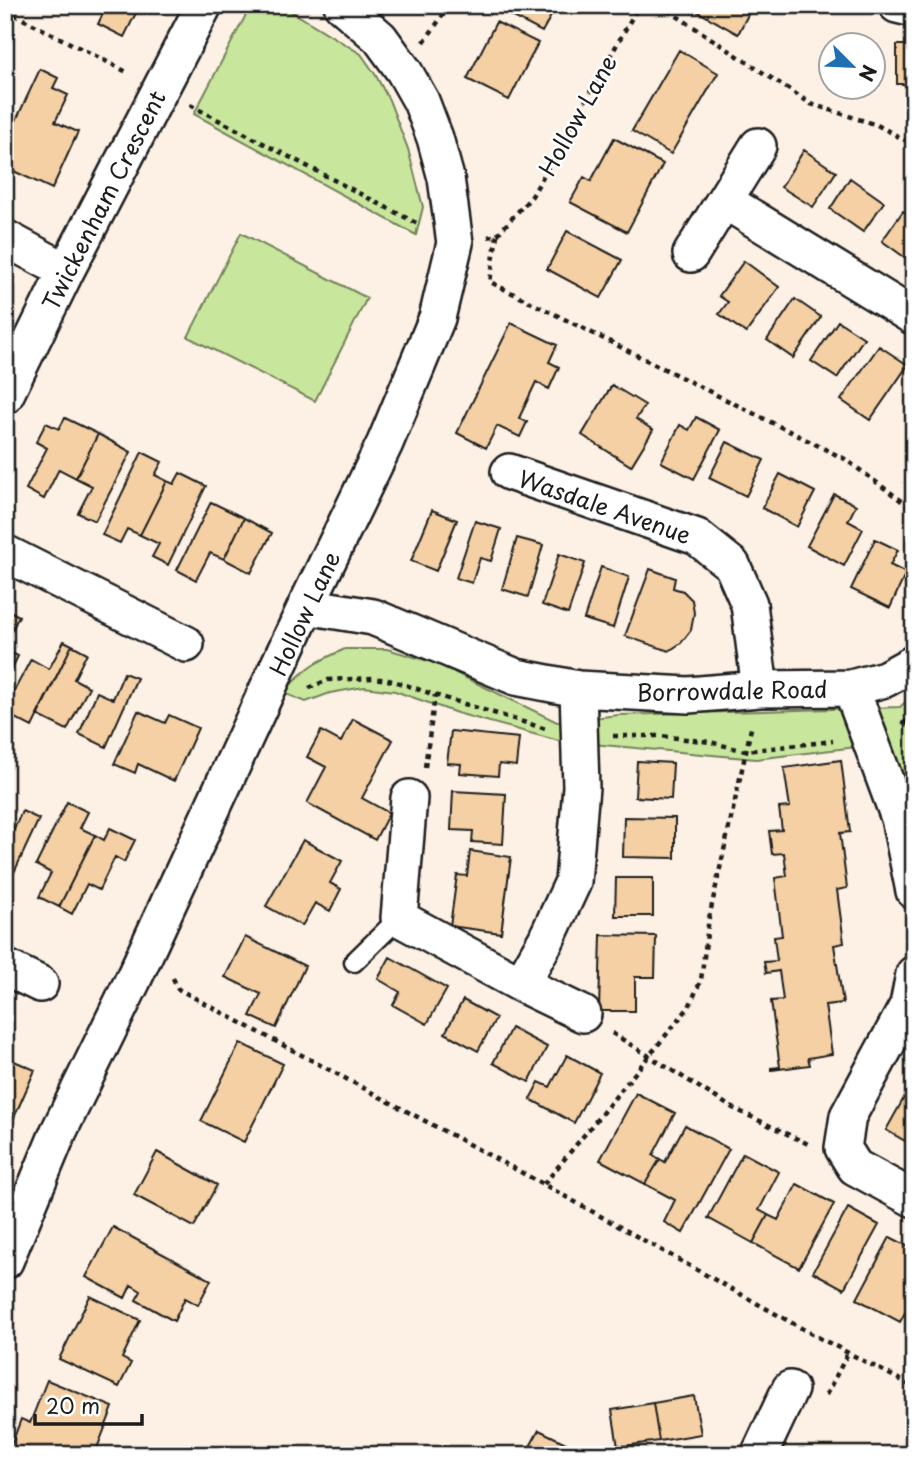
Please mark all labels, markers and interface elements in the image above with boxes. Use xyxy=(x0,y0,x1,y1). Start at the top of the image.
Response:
north arrow xyxy=(818,32,888,102)
street label: Hollow Lane xyxy=(529,48,625,182)
text: N xyxy=(853,61,884,86)
street label: Twickenham Crescent xyxy=(32,84,174,316)
street label: Wasdale Avenue xyxy=(514,460,696,552)
street label: Hollow Lane xyxy=(260,545,348,681)
street label: Borrowdale Road xyxy=(636,671,828,709)
scale bar xyxy=(35,1383,142,1427)
text: 20 m xyxy=(46,1389,100,1421)

